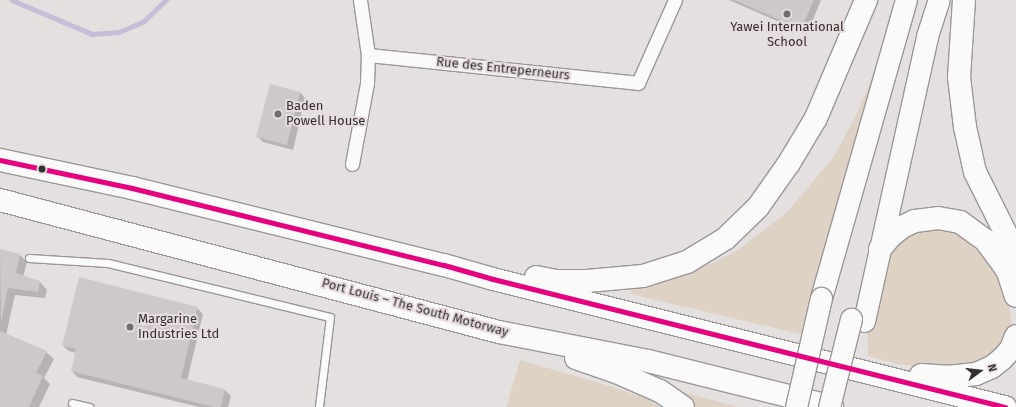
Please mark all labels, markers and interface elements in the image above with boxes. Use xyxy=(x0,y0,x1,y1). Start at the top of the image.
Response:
marker: Yawei International School xyxy=(782,9,792,19)
place label: Yawei International School xyxy=(730,20,844,51)
street label: Rue des Entreperneurs xyxy=(435,54,571,84)
place label: Baden Powell House xyxy=(286,99,365,130)
marker: Baden Powell House xyxy=(273,109,283,119)
unlabelled marker xyxy=(37,164,47,174)
street label: Port Louis – The South Motorway xyxy=(320,276,510,340)
place label: Margarine Industries Ltd xyxy=(138,312,219,343)
marker: Margarine Industries Ltd xyxy=(125,322,135,332)
north arrow xyxy=(960,351,1000,391)
text: N xyxy=(985,363,999,373)

